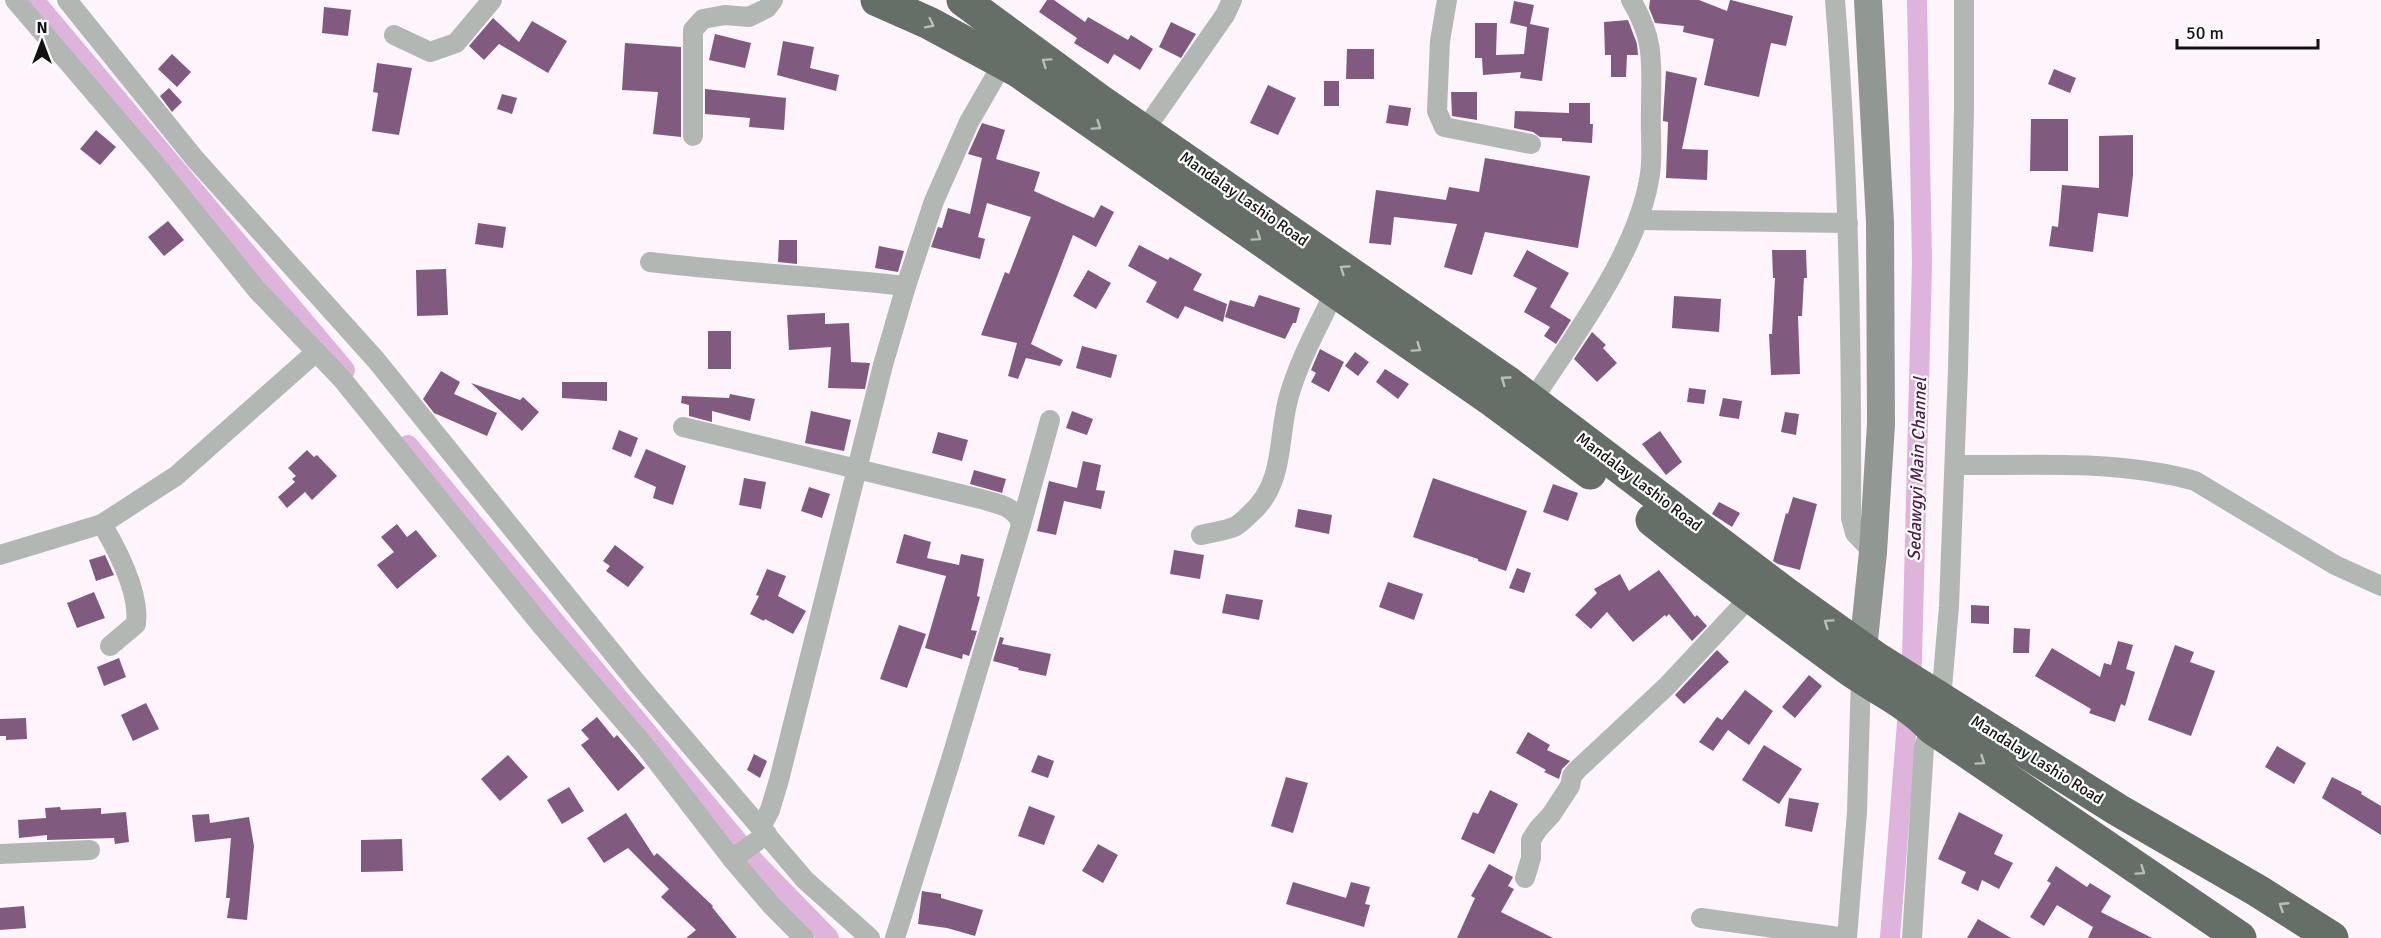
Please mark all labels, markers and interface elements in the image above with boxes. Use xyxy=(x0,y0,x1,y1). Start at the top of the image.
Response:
north arrow xyxy=(12,12,72,72)
scale bar xyxy=(2177,12,2318,50)
one-way arrow xyxy=(924,17,935,28)
text: N xyxy=(36,18,48,38)
text: 50 m xyxy=(2186,22,2224,44)
one-way arrow xyxy=(1041,58,1052,69)
one-way arrow xyxy=(1090,119,1101,130)
street label: Mandalay Lashio Road xyxy=(1176,147,1312,251)
one-way arrow xyxy=(1250,230,1261,241)
one-way arrow xyxy=(1340,265,1351,276)
one-way arrow xyxy=(1410,341,1421,352)
water label: Sedawgyi Main Channel xyxy=(1903,375,1931,561)
one-way arrow xyxy=(1500,376,1511,387)
street label: Mandalay Lashio Road xyxy=(1572,428,1706,536)
one-way arrow xyxy=(1824,619,1835,630)
street label: Mandalay Lashio Road xyxy=(1967,711,2107,809)
one-way arrow xyxy=(1974,754,1985,765)
one-way arrow xyxy=(2135,864,2146,875)
one-way arrow xyxy=(2278,903,2289,914)

